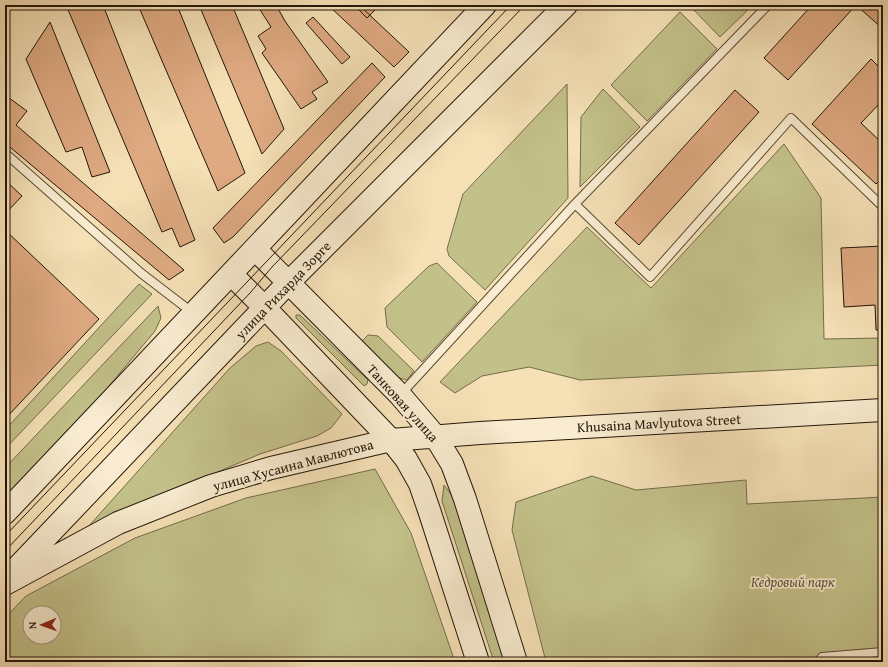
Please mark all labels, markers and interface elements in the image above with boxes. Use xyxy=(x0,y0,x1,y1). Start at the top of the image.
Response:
street label: улица Рихарда Зорге xyxy=(230,236,336,344)
street label: Танковая улица xyxy=(363,360,444,447)
street label: Khusaina Mavlyutova Street xyxy=(576,409,742,437)
street label: улица Хусаина Мавлютова xyxy=(210,434,376,496)
park label: Кедровый парк xyxy=(751,572,835,592)
north arrow xyxy=(22,605,62,645)
text: N xyxy=(24,621,40,629)

